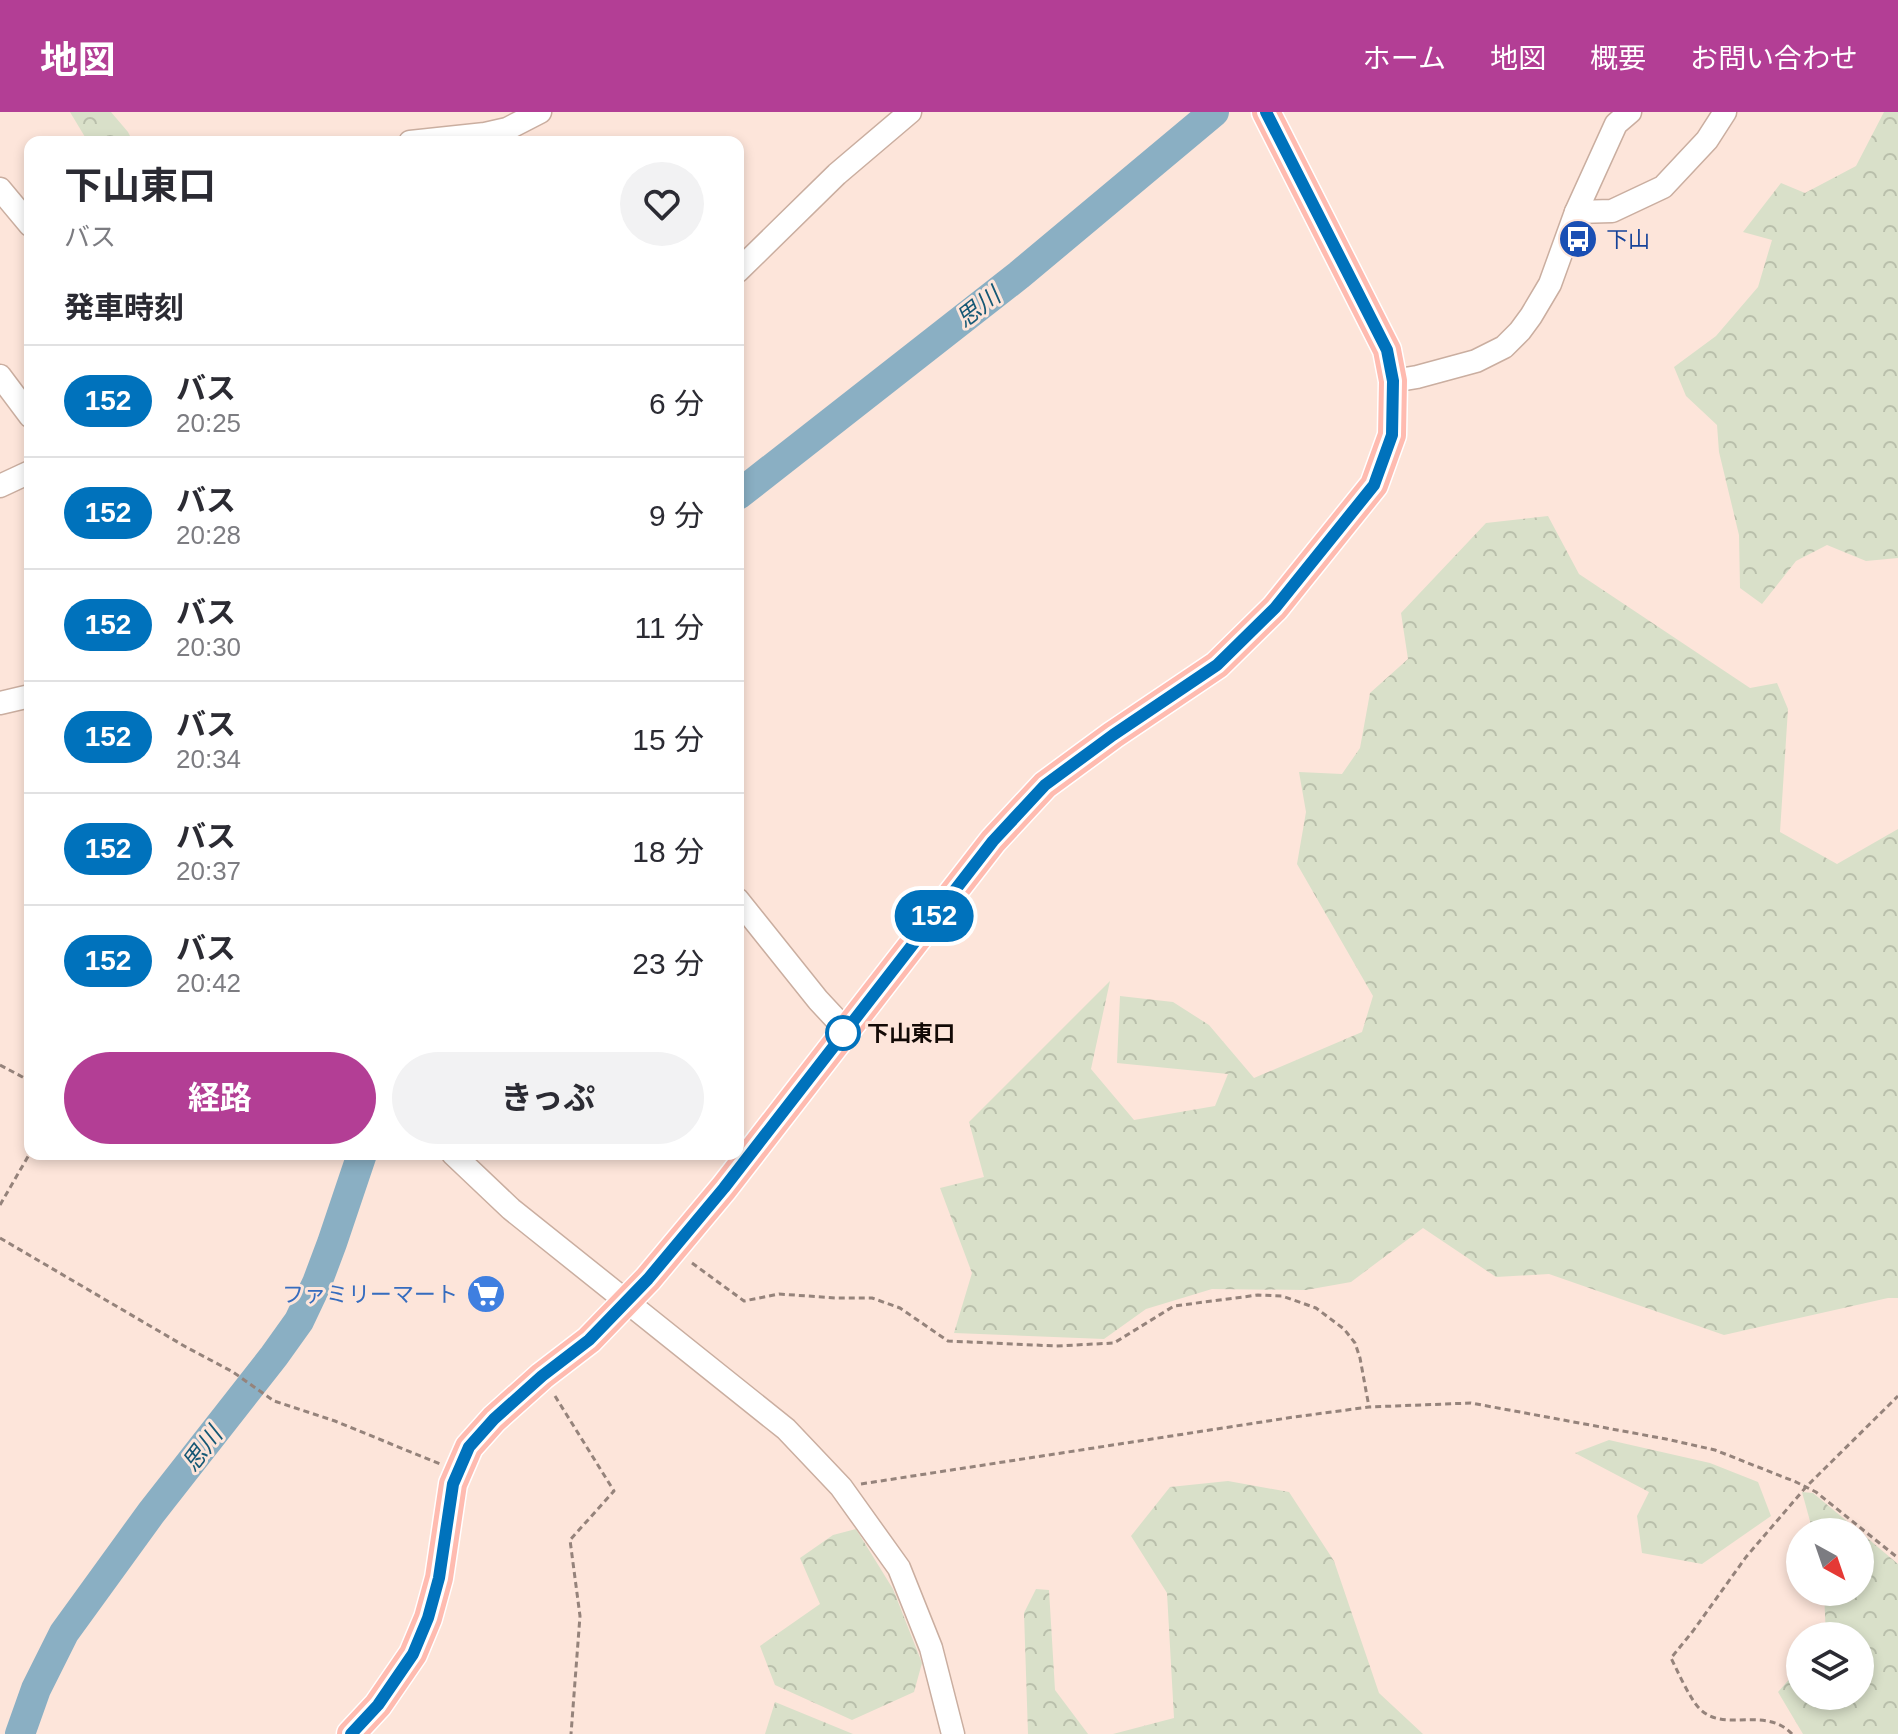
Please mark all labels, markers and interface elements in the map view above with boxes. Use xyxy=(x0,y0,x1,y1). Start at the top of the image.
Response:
text: 地図 xyxy=(40,39,116,81)
text: ホーム xyxy=(1363,43,1446,74)
text: 地図 xyxy=(1490,43,1546,74)
text: 概要 xyxy=(1590,43,1646,74)
text: お問い合わせ xyxy=(1690,43,1858,74)
button: heart xyxy=(620,162,704,246)
text: 下山東口 xyxy=(64,165,216,207)
bus stop icon: 下山 xyxy=(1557,218,1599,260)
text: バス xyxy=(64,222,116,252)
place label: 下山 xyxy=(1606,227,1650,252)
water label: 思川 xyxy=(951,280,1008,332)
text: 発車時刻 xyxy=(64,291,184,324)
text: バス xyxy=(176,372,236,405)
text: 152 xyxy=(85,385,131,416)
text: 6 分 xyxy=(649,387,704,420)
text: 20:25 xyxy=(176,408,241,438)
text: バス xyxy=(176,484,236,517)
text: 152 xyxy=(85,497,131,528)
text: 9 分 xyxy=(649,499,704,532)
text: 20:28 xyxy=(176,520,241,550)
text: バス xyxy=(176,596,236,629)
text: 152 xyxy=(85,609,131,640)
text: 11 分 xyxy=(635,611,704,644)
text: 20:30 xyxy=(176,632,241,662)
text: バス xyxy=(176,708,236,741)
text: 152 xyxy=(85,721,131,752)
text: 15 分 xyxy=(632,723,704,756)
text: 20:34 xyxy=(176,744,241,774)
text: バス xyxy=(176,820,236,853)
text: 152 xyxy=(85,833,131,864)
text: 18 分 xyxy=(632,835,704,868)
text: 20:37 xyxy=(176,856,241,886)
line badge: 152 xyxy=(888,890,980,942)
text: 152 xyxy=(911,900,957,931)
text: バス xyxy=(176,932,236,965)
text: 152 xyxy=(85,945,131,976)
text: 23 分 xyxy=(632,947,704,980)
text: 20:42 xyxy=(176,968,241,998)
marker: 下山東口 xyxy=(826,1016,860,1050)
place label: 下山東口 xyxy=(867,1021,955,1046)
button: 経路 xyxy=(64,1052,376,1144)
button: きっぷ xyxy=(392,1052,704,1144)
supermarket icon: ファミリーマート xyxy=(465,1273,507,1315)
place label: ファミリーマート xyxy=(282,1282,458,1307)
water label: 思川 xyxy=(177,1419,229,1476)
north arrow xyxy=(1786,1518,1874,1606)
map controls xyxy=(1786,1518,1874,1710)
button: layers xyxy=(1786,1622,1874,1710)

